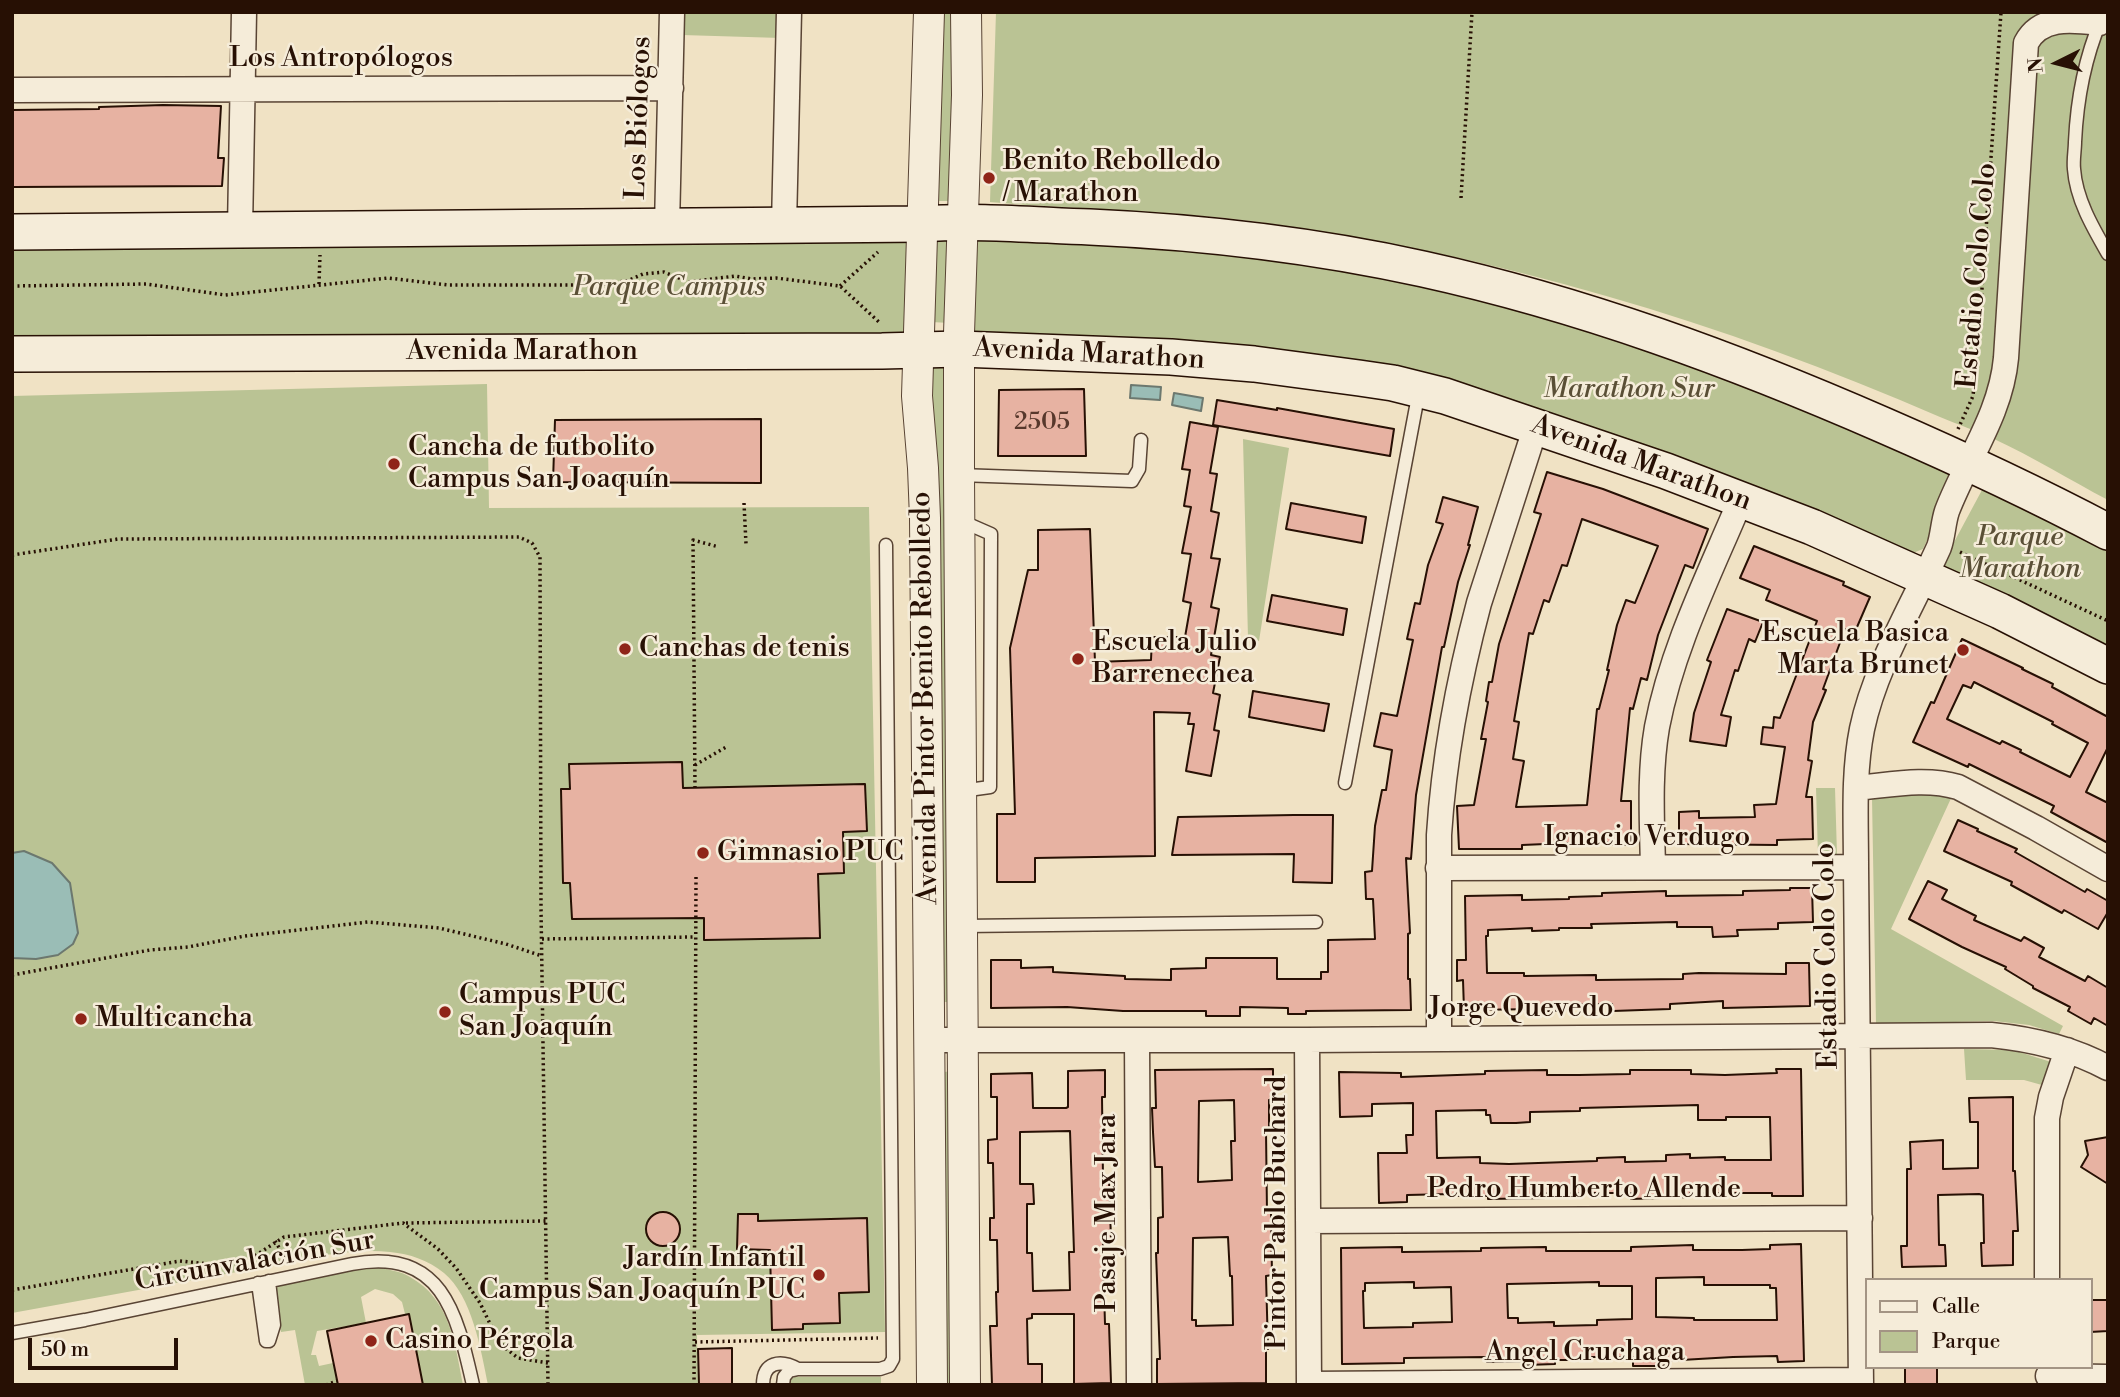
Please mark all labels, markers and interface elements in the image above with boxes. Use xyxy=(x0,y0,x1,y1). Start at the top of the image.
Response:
north arrow xyxy=(2022,28,2092,98)
street label: Los Biólogos xyxy=(620,36,660,200)
street label: Los Antropólogos xyxy=(229,42,453,76)
text: N xyxy=(2023,56,2049,74)
place label: Benito Rebolledo / Marathon xyxy=(1003,145,1221,211)
street label: Estadio Colo Colo xyxy=(1951,162,2005,390)
marker: Benito Rebolledo / Marathon xyxy=(981,170,997,186)
park label: Parque Campus xyxy=(573,271,765,305)
street label: Avenida Marathon xyxy=(972,332,1206,378)
street label: Avenida Marathon xyxy=(406,335,638,369)
park label: Marathon Sur xyxy=(1543,373,1715,407)
house number: 2505 xyxy=(1014,409,1070,437)
street label: Avenida Marathon xyxy=(1526,409,1756,519)
place label: Cancha de futbolito Campus San Joaquín xyxy=(408,431,670,497)
marker: Cancha de futbolito Campus San Joaquín xyxy=(386,456,402,472)
street label: Avenida Pintor Benito Rebolledo xyxy=(906,491,946,905)
park label: Parque Marathon xyxy=(1959,521,2081,587)
place label: Escuela Basica Marta Brunet xyxy=(1761,617,1949,683)
place label: Escuela Julio Barrenechea xyxy=(1092,626,1257,692)
place label: Canchas de tenis xyxy=(639,632,850,666)
marker: Canchas de tenis xyxy=(617,641,633,657)
marker: Escuela Basica Marta Brunet xyxy=(1955,642,1971,658)
marker: Escuela Julio Barrenechea xyxy=(1070,651,1086,667)
street label: Ignacio Verdugo xyxy=(1544,821,1750,855)
place label: Gimnasio PUC xyxy=(717,836,904,870)
street label: Estadio Colo Colo xyxy=(1809,842,1847,1070)
marker: Gimnasio PUC xyxy=(695,845,711,861)
place label: Campus PUC San Joaquín xyxy=(459,979,625,1045)
street label: Jorge Quevedo xyxy=(1429,992,1613,1026)
place label: Multicancha xyxy=(95,1002,253,1036)
marker: Campus PUC San Joaquín xyxy=(437,1004,453,1020)
marker: Multicancha xyxy=(73,1011,89,1027)
street label: Pintor Pablo Buchard xyxy=(1261,1076,1295,1350)
street label: Pasaje Max Jara xyxy=(1091,1114,1125,1312)
street label: Pedro Humberto Allende xyxy=(1427,1173,1741,1207)
street label: Circunvalación Sur xyxy=(132,1224,378,1300)
place label: Jardín Infantil Campus San Joaquín PUC xyxy=(479,1242,805,1308)
marker: Jardín Infantil Campus San Joaquín PUC xyxy=(811,1267,827,1283)
legend xyxy=(1864,1278,2092,1369)
text: Calle xyxy=(1932,1294,1980,1320)
scale bar xyxy=(32,1324,182,1368)
place label: Casino Pérgola xyxy=(385,1324,574,1358)
text: Parque xyxy=(1932,1329,2000,1355)
marker: Casino Pérgola xyxy=(363,1333,379,1349)
street label: Angel Cruchaga xyxy=(1485,1336,1685,1370)
text: 50 m xyxy=(41,1337,89,1363)

